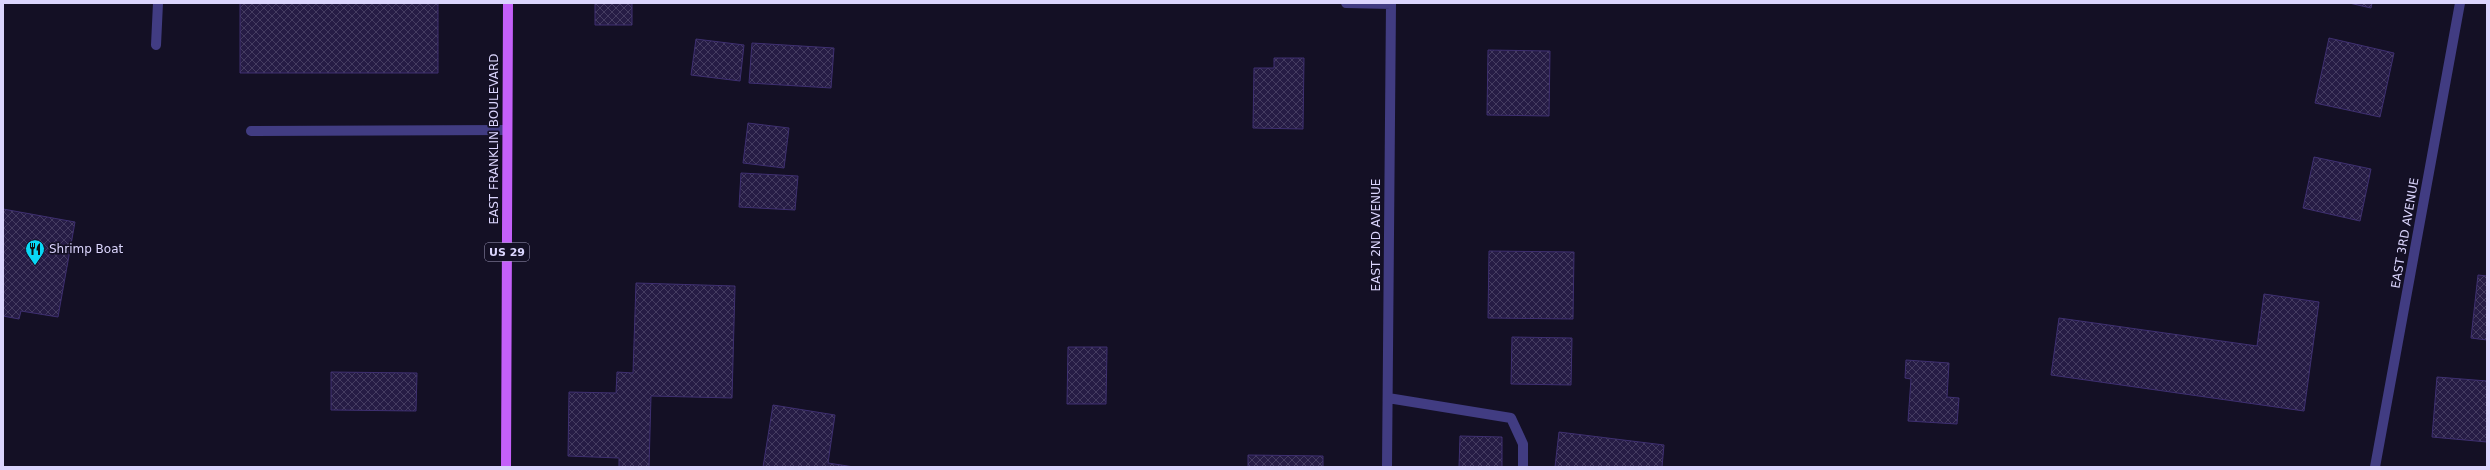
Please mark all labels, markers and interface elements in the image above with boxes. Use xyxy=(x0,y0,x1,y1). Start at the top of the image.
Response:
street label: EAST FRANKLIN BOULEVARD xyxy=(487,53,501,225)
street label: EAST 3RD AVENUE xyxy=(2388,177,2422,289)
street label: EAST 2ND AVENUE xyxy=(1369,179,1383,291)
restaurant icon: Shrimp Boat xyxy=(24,238,46,266)
place label: Shrimp Boat xyxy=(49,242,124,256)
road number: US 29 xyxy=(485,243,529,261)

